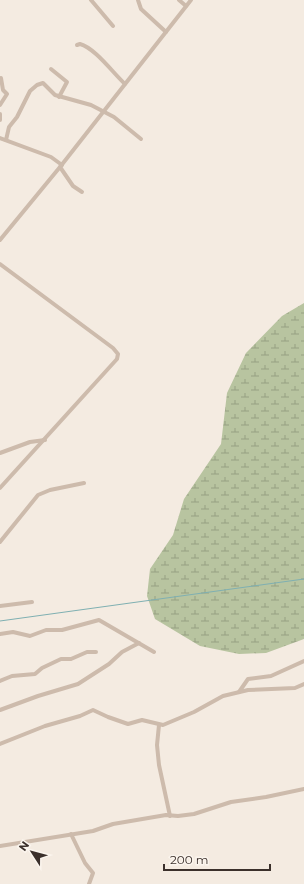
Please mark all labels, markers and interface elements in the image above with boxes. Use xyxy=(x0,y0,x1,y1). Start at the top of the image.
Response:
north arrow xyxy=(12,832,52,872)
text: N xyxy=(16,838,32,854)
scale bar xyxy=(164,846,270,872)
text: 200 m xyxy=(170,852,209,867)

